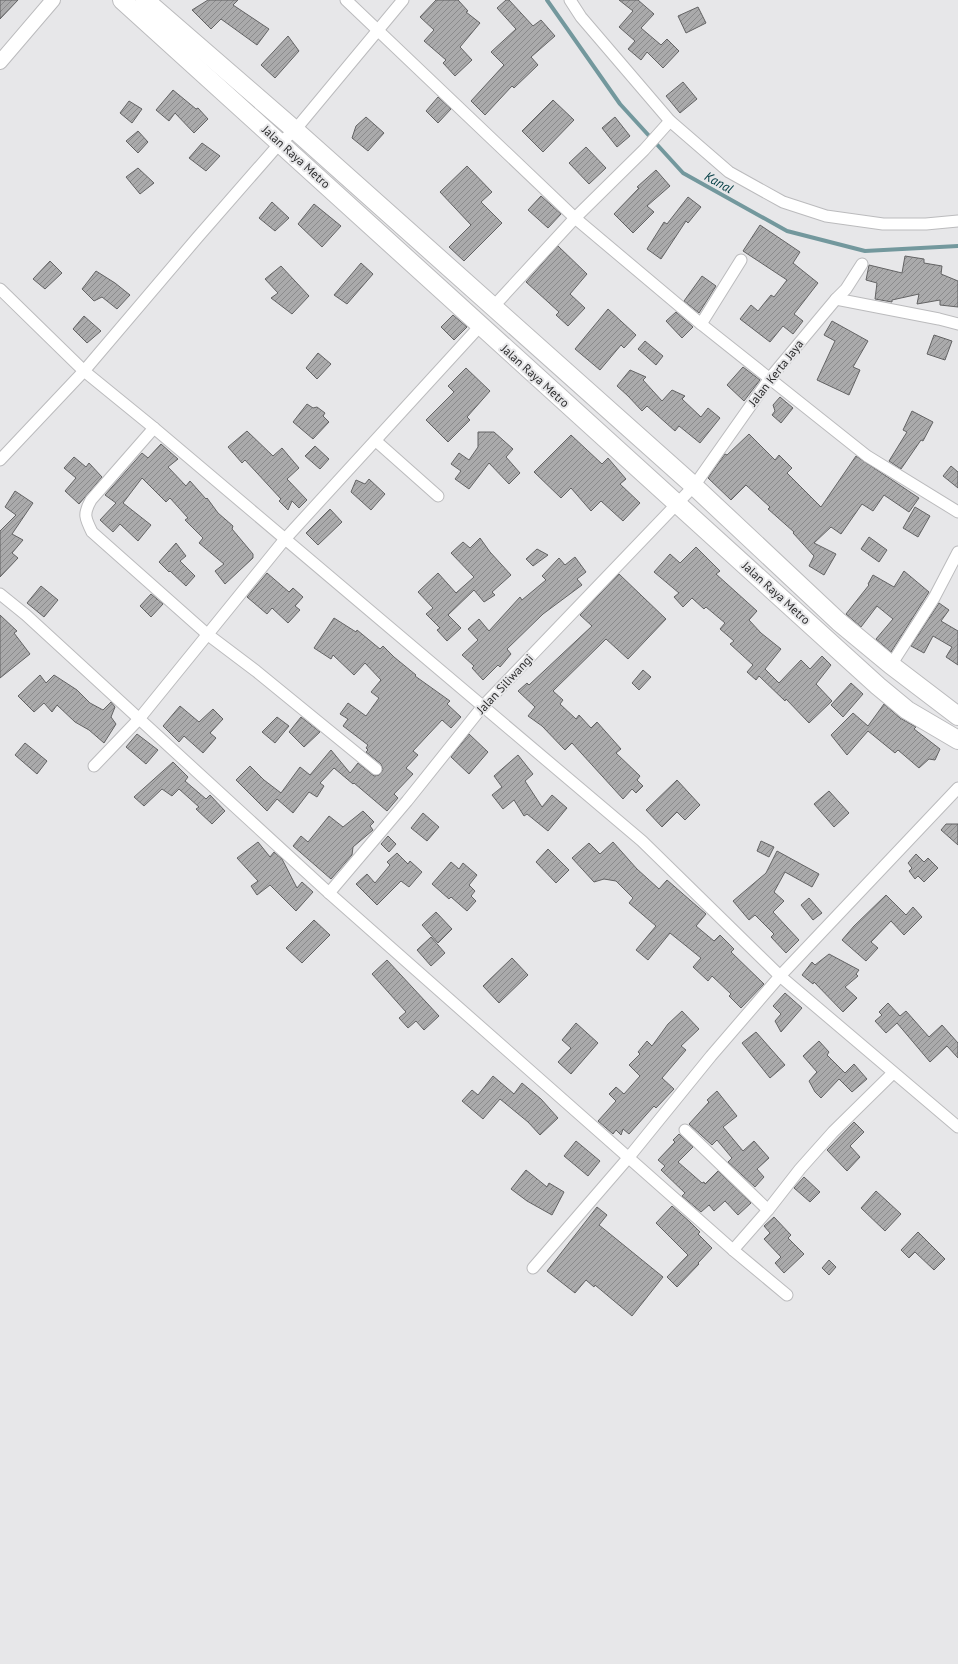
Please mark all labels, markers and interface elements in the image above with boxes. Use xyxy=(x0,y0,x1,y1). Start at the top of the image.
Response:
street label: Jalan Raya Metro xyxy=(258,121,334,191)
water label: Kanal xyxy=(701,168,736,197)
street label: Jalan Kerta Jaya xyxy=(744,336,806,410)
street label: Jalan Raya Metro xyxy=(497,340,573,410)
street label: Jalan Raya Metro xyxy=(738,557,814,627)
street label: Jalan Siliwangi xyxy=(473,651,536,717)

